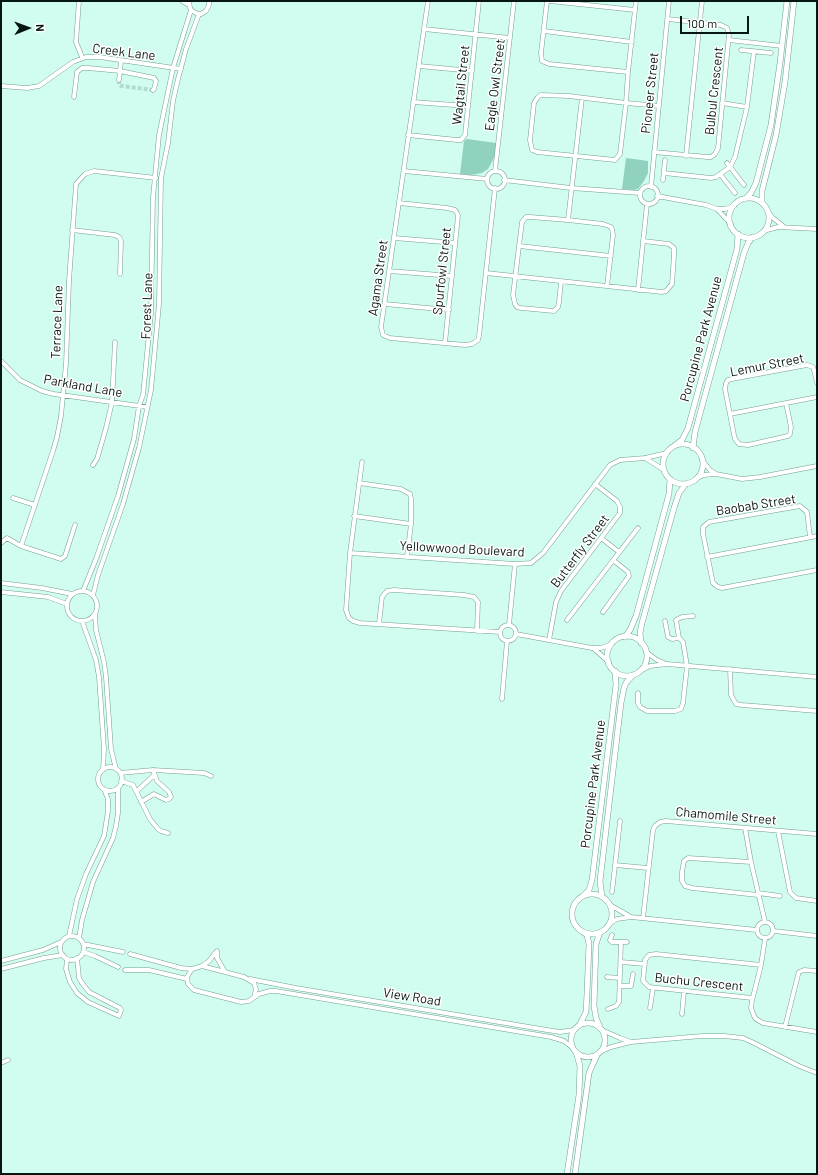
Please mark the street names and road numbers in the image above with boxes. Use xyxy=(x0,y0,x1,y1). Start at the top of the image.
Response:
street label: Eagle Owl Street xyxy=(482,38,508,132)
street label: Creek Lane xyxy=(92,40,156,64)
street label: Wagtail Street xyxy=(449,44,473,126)
street label: Bulbul Crescent xyxy=(702,46,726,136)
street label: Pioneer Street xyxy=(638,52,662,134)
street label: Spurfowl Street xyxy=(430,226,454,316)
street label: Agama Street xyxy=(365,239,391,317)
street label: Forest Lane xyxy=(138,272,156,340)
street label: Porcupine Park Avenue xyxy=(677,275,725,403)
street label: Terrace Lane xyxy=(48,285,66,359)
street label: Lemur Street xyxy=(729,350,805,380)
street label: Parkland Lane xyxy=(42,371,124,401)
street label: Baobab Street xyxy=(715,491,797,519)
street label: Butterfly Street xyxy=(547,511,613,591)
street label: Yellowwood Boulevard xyxy=(399,538,525,560)
street label: Porcupine Park Avenue xyxy=(577,719,609,849)
street label: Chamomile Street xyxy=(675,804,777,828)
street label: Buchu Crescent xyxy=(654,970,744,994)
street label: View Road xyxy=(382,985,442,1009)

